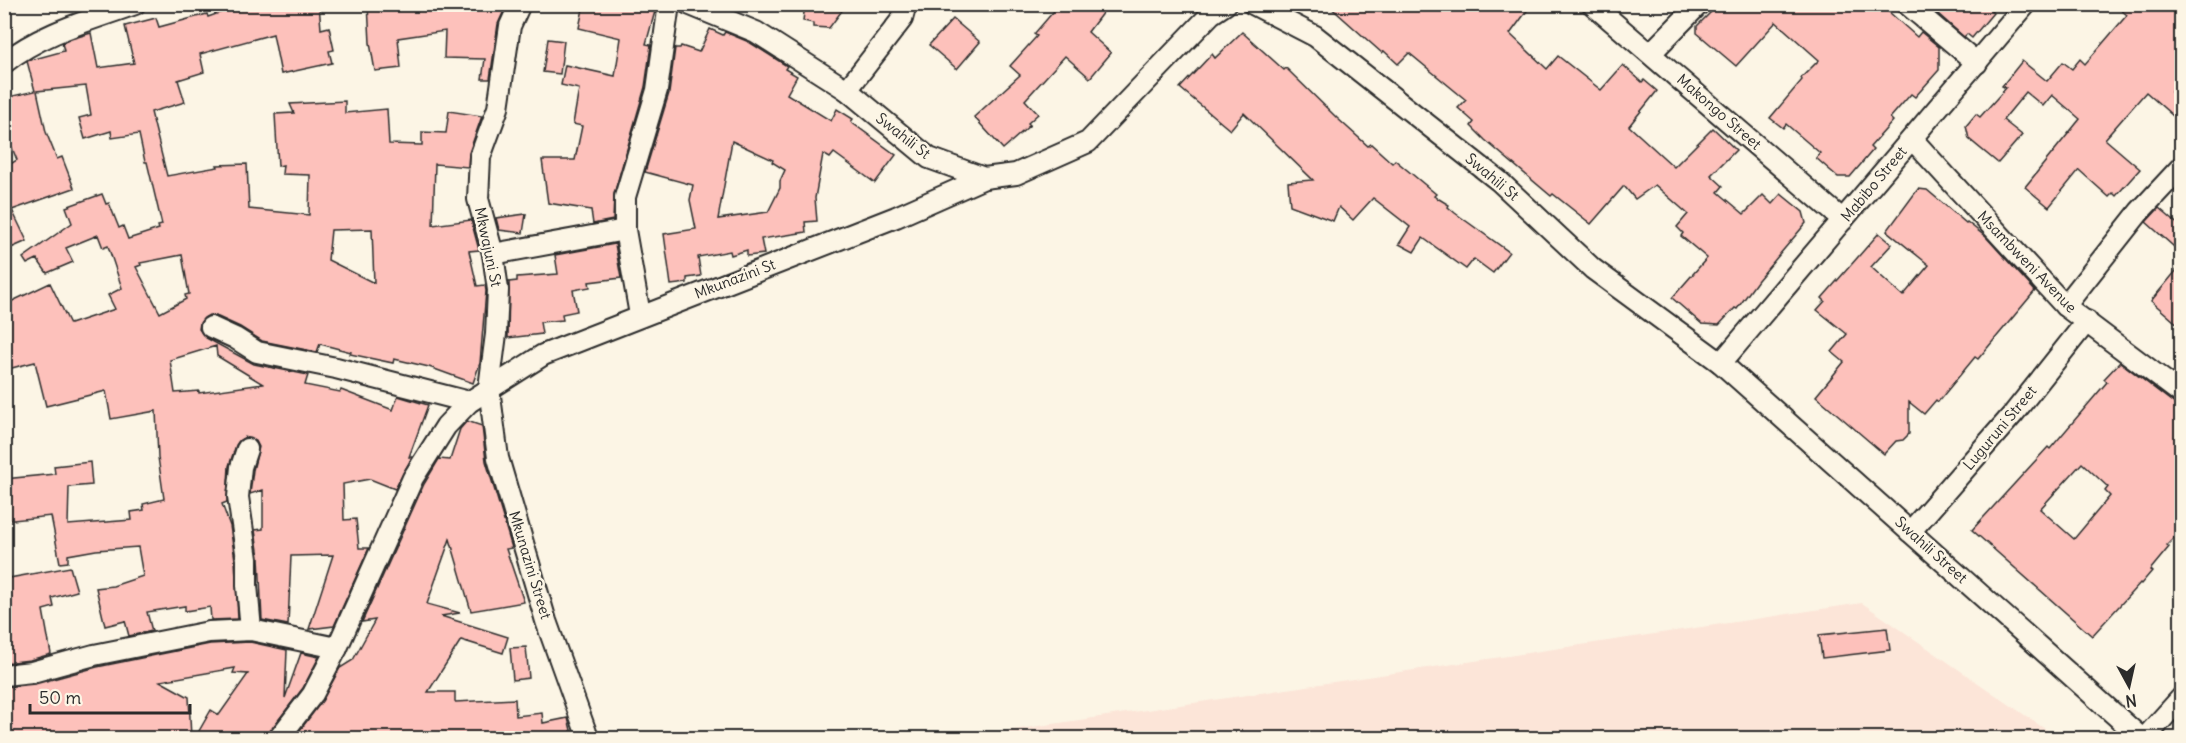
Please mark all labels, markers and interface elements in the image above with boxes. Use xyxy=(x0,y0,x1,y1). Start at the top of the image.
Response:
street label: Makongo Street xyxy=(1673,70,1765,153)
street label: Swahili St xyxy=(872,108,934,163)
street label: Mabibo Street xyxy=(1837,142,1911,225)
street label: Swahili St xyxy=(1462,149,1523,204)
street label: Mkwajuni St xyxy=(471,205,506,288)
street label: Msambweni Avenue xyxy=(1974,207,2081,317)
street label: Mkunazini St xyxy=(692,254,778,303)
street label: Luguruni Street xyxy=(1959,382,2040,474)
street label: Mkunazini Street xyxy=(505,509,556,621)
street label: Swahili Street xyxy=(1891,512,1971,587)
north arrow xyxy=(2099,656,2159,716)
scale bar xyxy=(30,677,190,715)
text: 50 m xyxy=(39,686,81,709)
text: N xyxy=(2124,690,2138,712)

